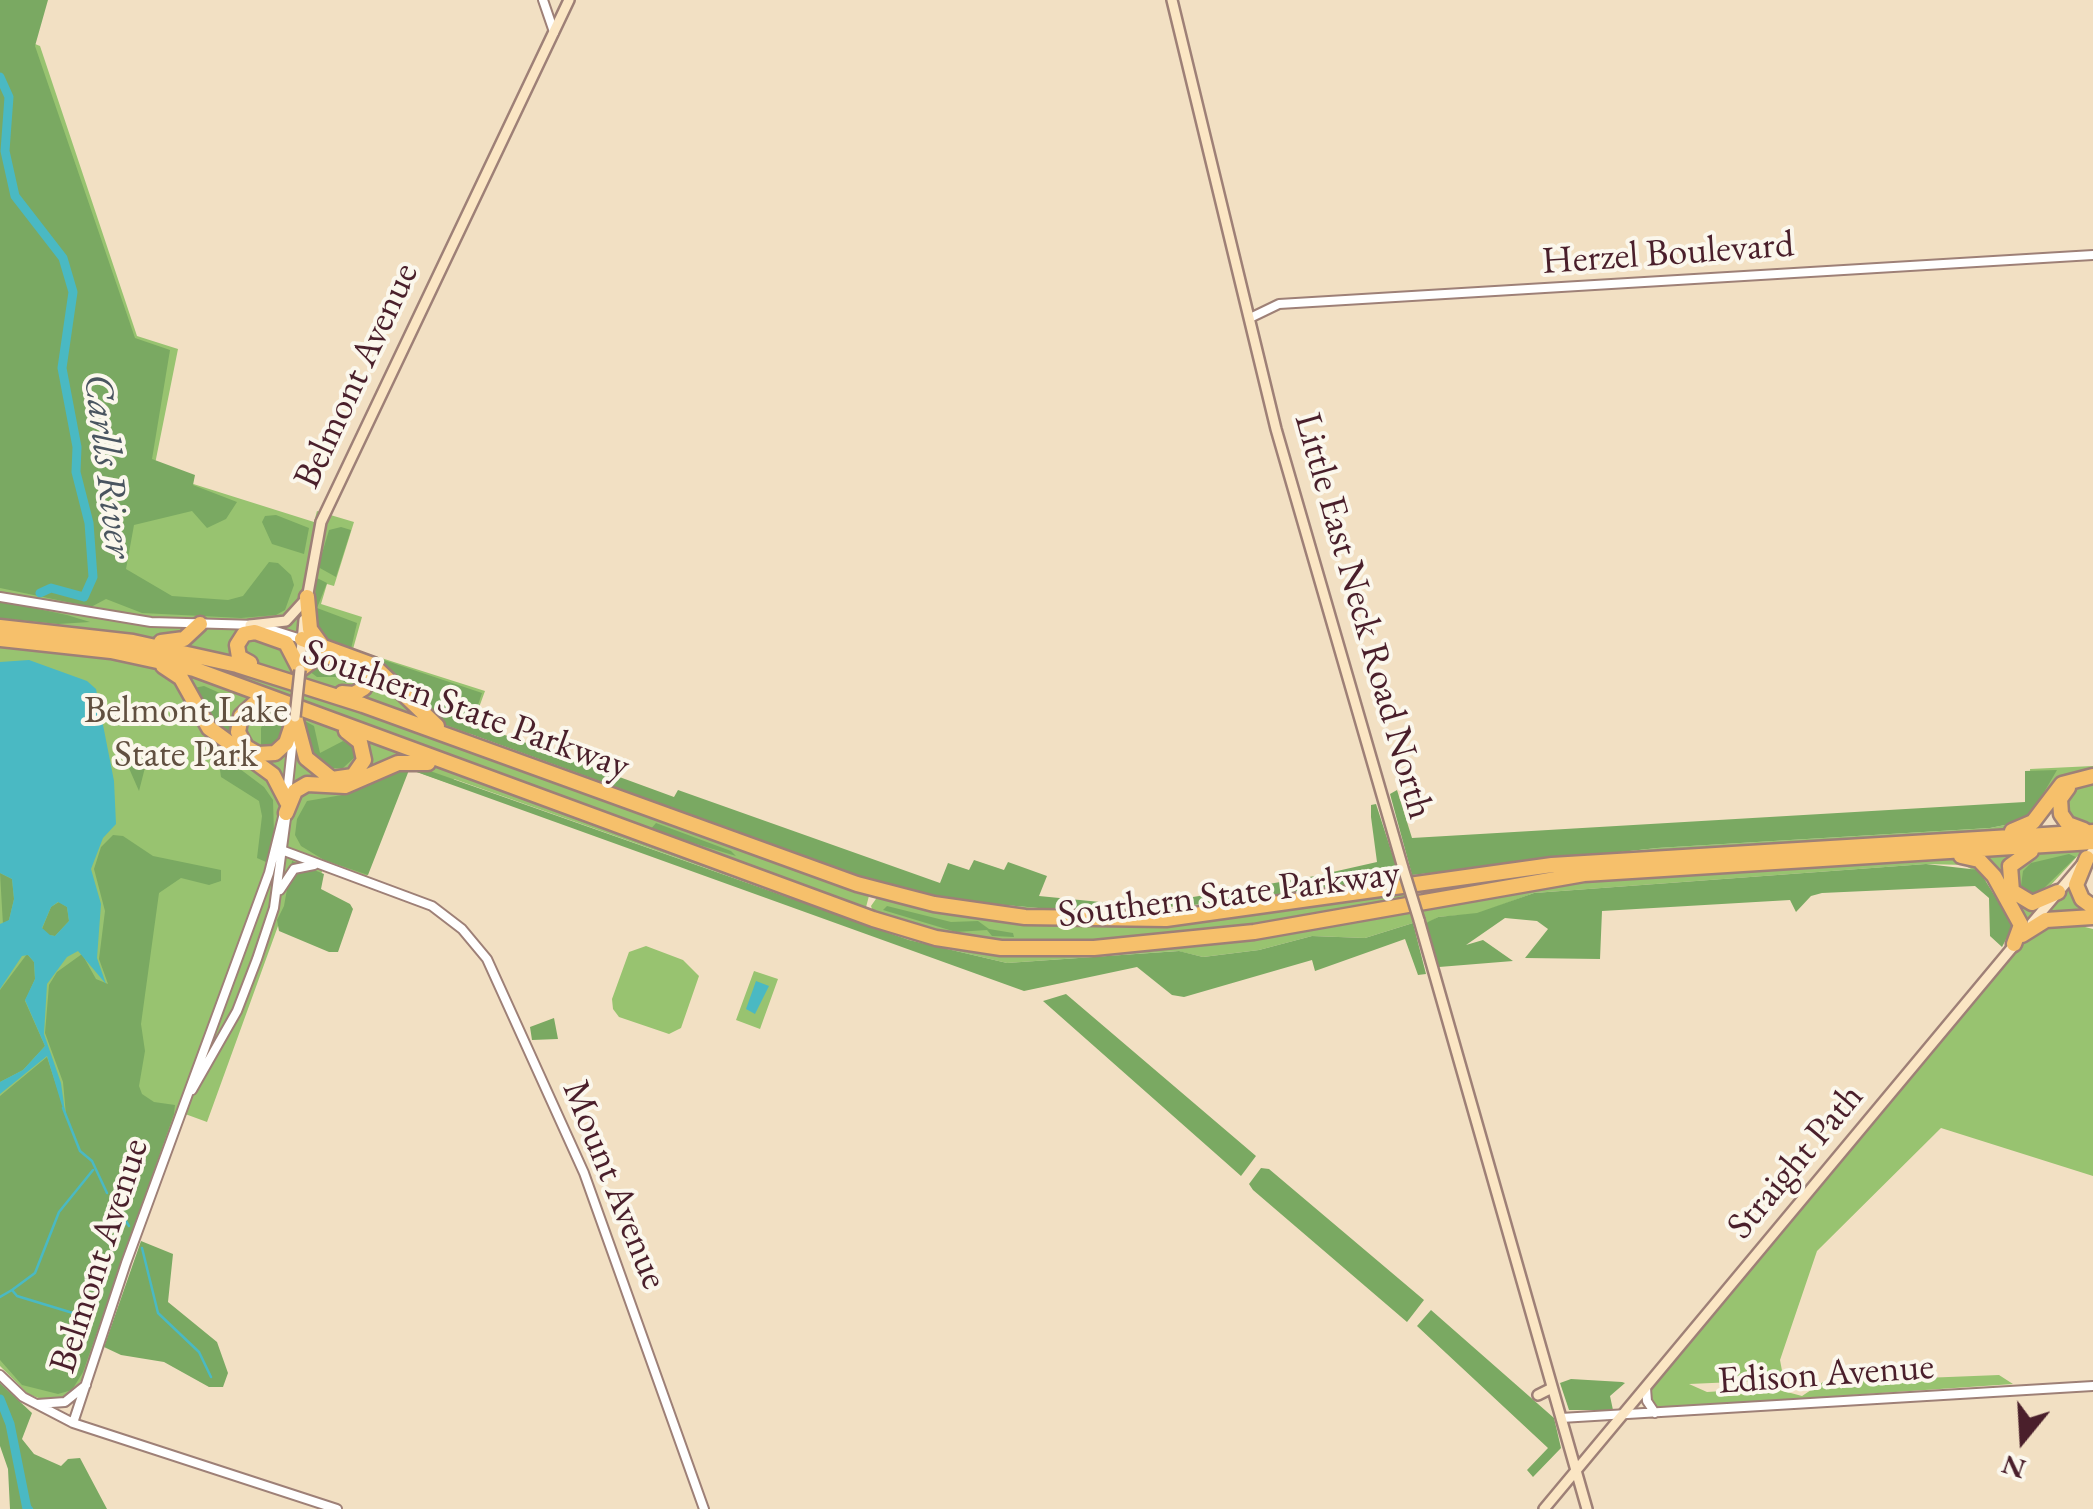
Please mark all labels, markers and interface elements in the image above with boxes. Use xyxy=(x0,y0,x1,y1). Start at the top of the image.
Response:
street label: Herzel Boulevard xyxy=(1541,222,1795,286)
street label: Belmont Avenue xyxy=(285,256,429,496)
water label: Carlls River xyxy=(72,371,142,561)
street label: Little East Neck Road North xyxy=(1283,408,1443,824)
street label: Southern State Parkway xyxy=(297,630,635,790)
park label: Belmont Lake State Park xyxy=(84,689,288,778)
street label: Southern State Parkway xyxy=(1056,851,1402,939)
street label: Mount Avenue xyxy=(551,1074,677,1296)
street label: Straight Path xyxy=(1718,1075,1874,1249)
street label: Belmont Avenue xyxy=(41,1133,159,1379)
street label: Edison Avenue xyxy=(1716,1345,1936,1405)
north arrow xyxy=(1973,1389,2073,1489)
text: N xyxy=(1997,1447,2030,1488)

